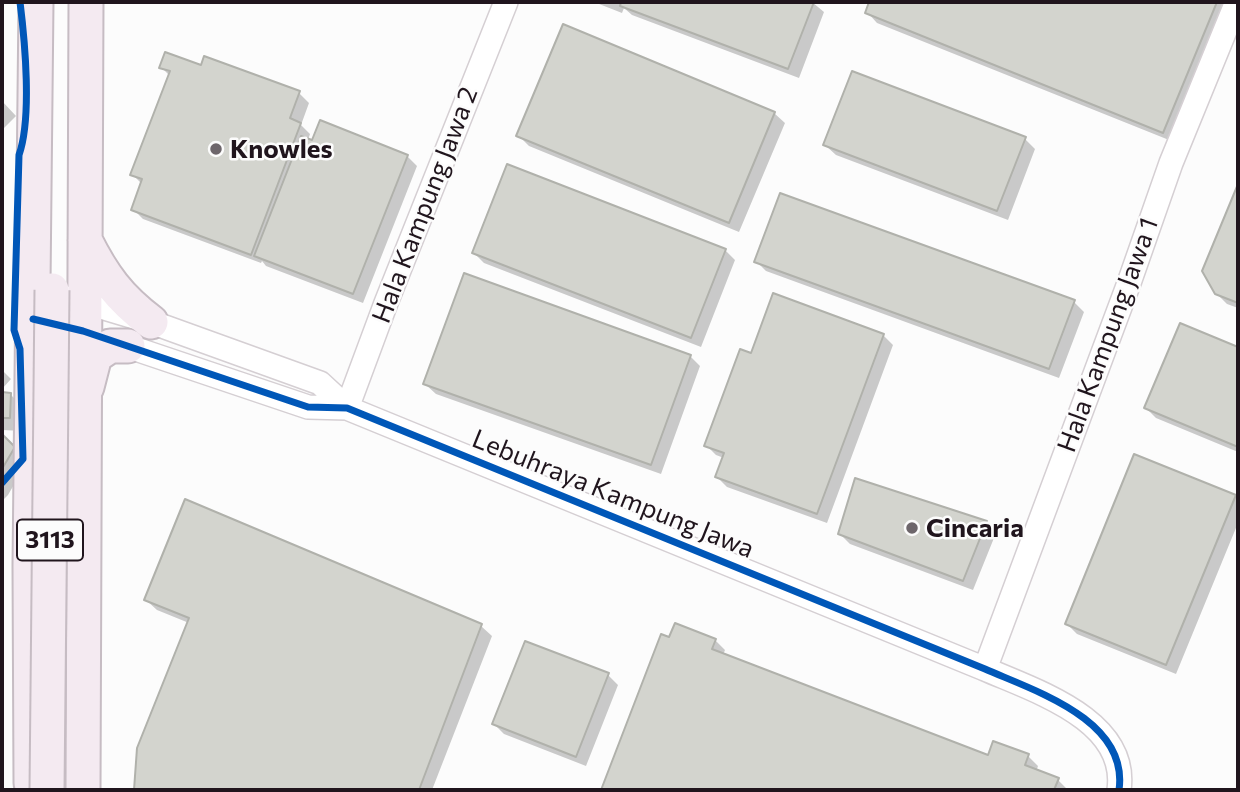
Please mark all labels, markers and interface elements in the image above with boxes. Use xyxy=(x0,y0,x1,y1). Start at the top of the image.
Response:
street label: Hala Kampung Jawa 2 xyxy=(366,83,484,327)
place label: Knowles xyxy=(230,133,333,165)
marker: Knowles xyxy=(208,141,224,157)
street label: Hala Kampung Jawa 1 xyxy=(1051,214,1165,456)
street label: Lebuhraya Kampung Jawa xyxy=(468,423,758,565)
place label: Cincaria xyxy=(926,512,1024,544)
road number: 3113 xyxy=(17,520,83,560)
marker: Cincaria xyxy=(904,520,920,536)

